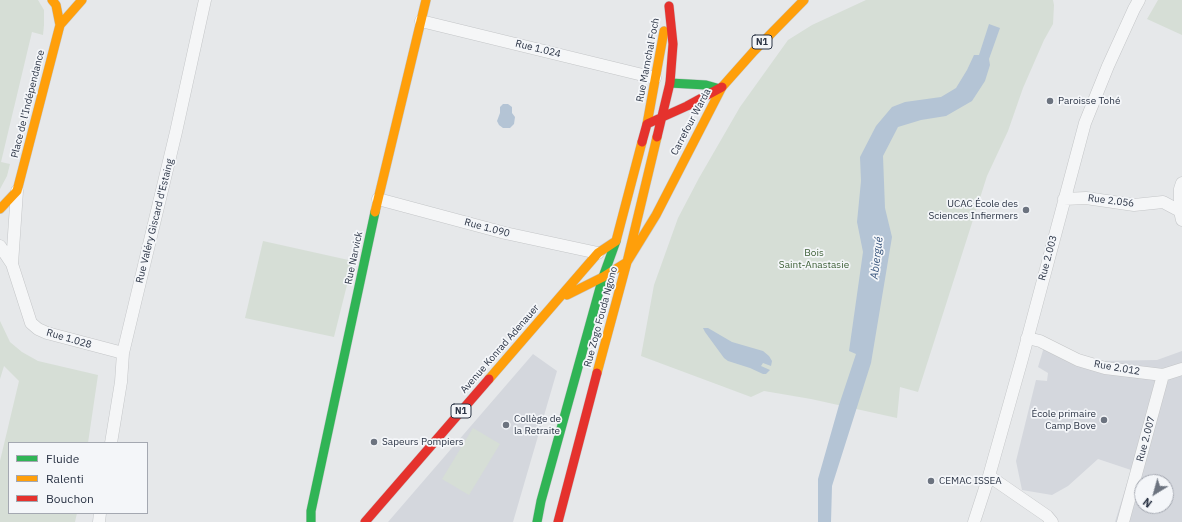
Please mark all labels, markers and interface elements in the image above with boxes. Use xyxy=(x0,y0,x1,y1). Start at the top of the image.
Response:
street label: Rue Marnchal Foch xyxy=(634,17,662,103)
road number: N1 xyxy=(752,35,772,49)
street label: Rue 1.024 xyxy=(514,38,562,60)
street label: Place de l'Indépendance xyxy=(9,49,47,159)
street label: Carrefour Warda xyxy=(668,87,714,157)
place label: Paroisse Tohé xyxy=(1058,95,1120,107)
marker: Paroisse Tohé xyxy=(1045,96,1055,106)
street label: Rue Valéry Giscard d'Estaing xyxy=(134,157,176,285)
street label: Rue 2.056 xyxy=(1087,192,1135,210)
place label: UCAC École des Sciences Infiermers xyxy=(929,198,1018,222)
marker: UCAC École des Sciences Infiermers xyxy=(1021,205,1031,215)
street label: Rue 1.090 xyxy=(463,216,511,240)
street label: Rue Narvick xyxy=(343,230,365,286)
street label: Rue 2.003 xyxy=(1036,234,1060,282)
water label: Abiergué xyxy=(868,236,886,280)
park label: Bois Saint-Anastasie xyxy=(779,247,849,270)
street label: Rue Zogo Fouda Ngono xyxy=(582,265,620,369)
street label: Avenue Konrad Adenauer xyxy=(458,302,542,396)
street label: Rue 1.028 xyxy=(45,327,93,351)
street label: Rue 2.012 xyxy=(1093,358,1141,378)
road number: N1 xyxy=(451,404,471,418)
place label: École primaire Camp Bove xyxy=(1031,408,1096,432)
place label: Collège de la Retraite xyxy=(514,413,561,436)
marker: École primaire Camp Bove xyxy=(1099,415,1109,425)
street label: Rue 2.007 xyxy=(1134,415,1158,463)
marker: Collège de la Retraite xyxy=(501,420,511,430)
place label: Sapeurs Pompiers xyxy=(382,436,464,448)
marker: Sapeurs Pompiers xyxy=(369,437,379,447)
legend xyxy=(8,442,148,514)
text: Fluide xyxy=(46,451,79,466)
text: Ralenti xyxy=(46,471,84,486)
north arrow xyxy=(1134,474,1174,514)
place label: CEMAC ISSEA xyxy=(939,475,1002,487)
marker: CEMAC ISSEA xyxy=(926,476,936,486)
text: Bouchon xyxy=(46,491,94,506)
text: N xyxy=(1140,495,1155,511)

